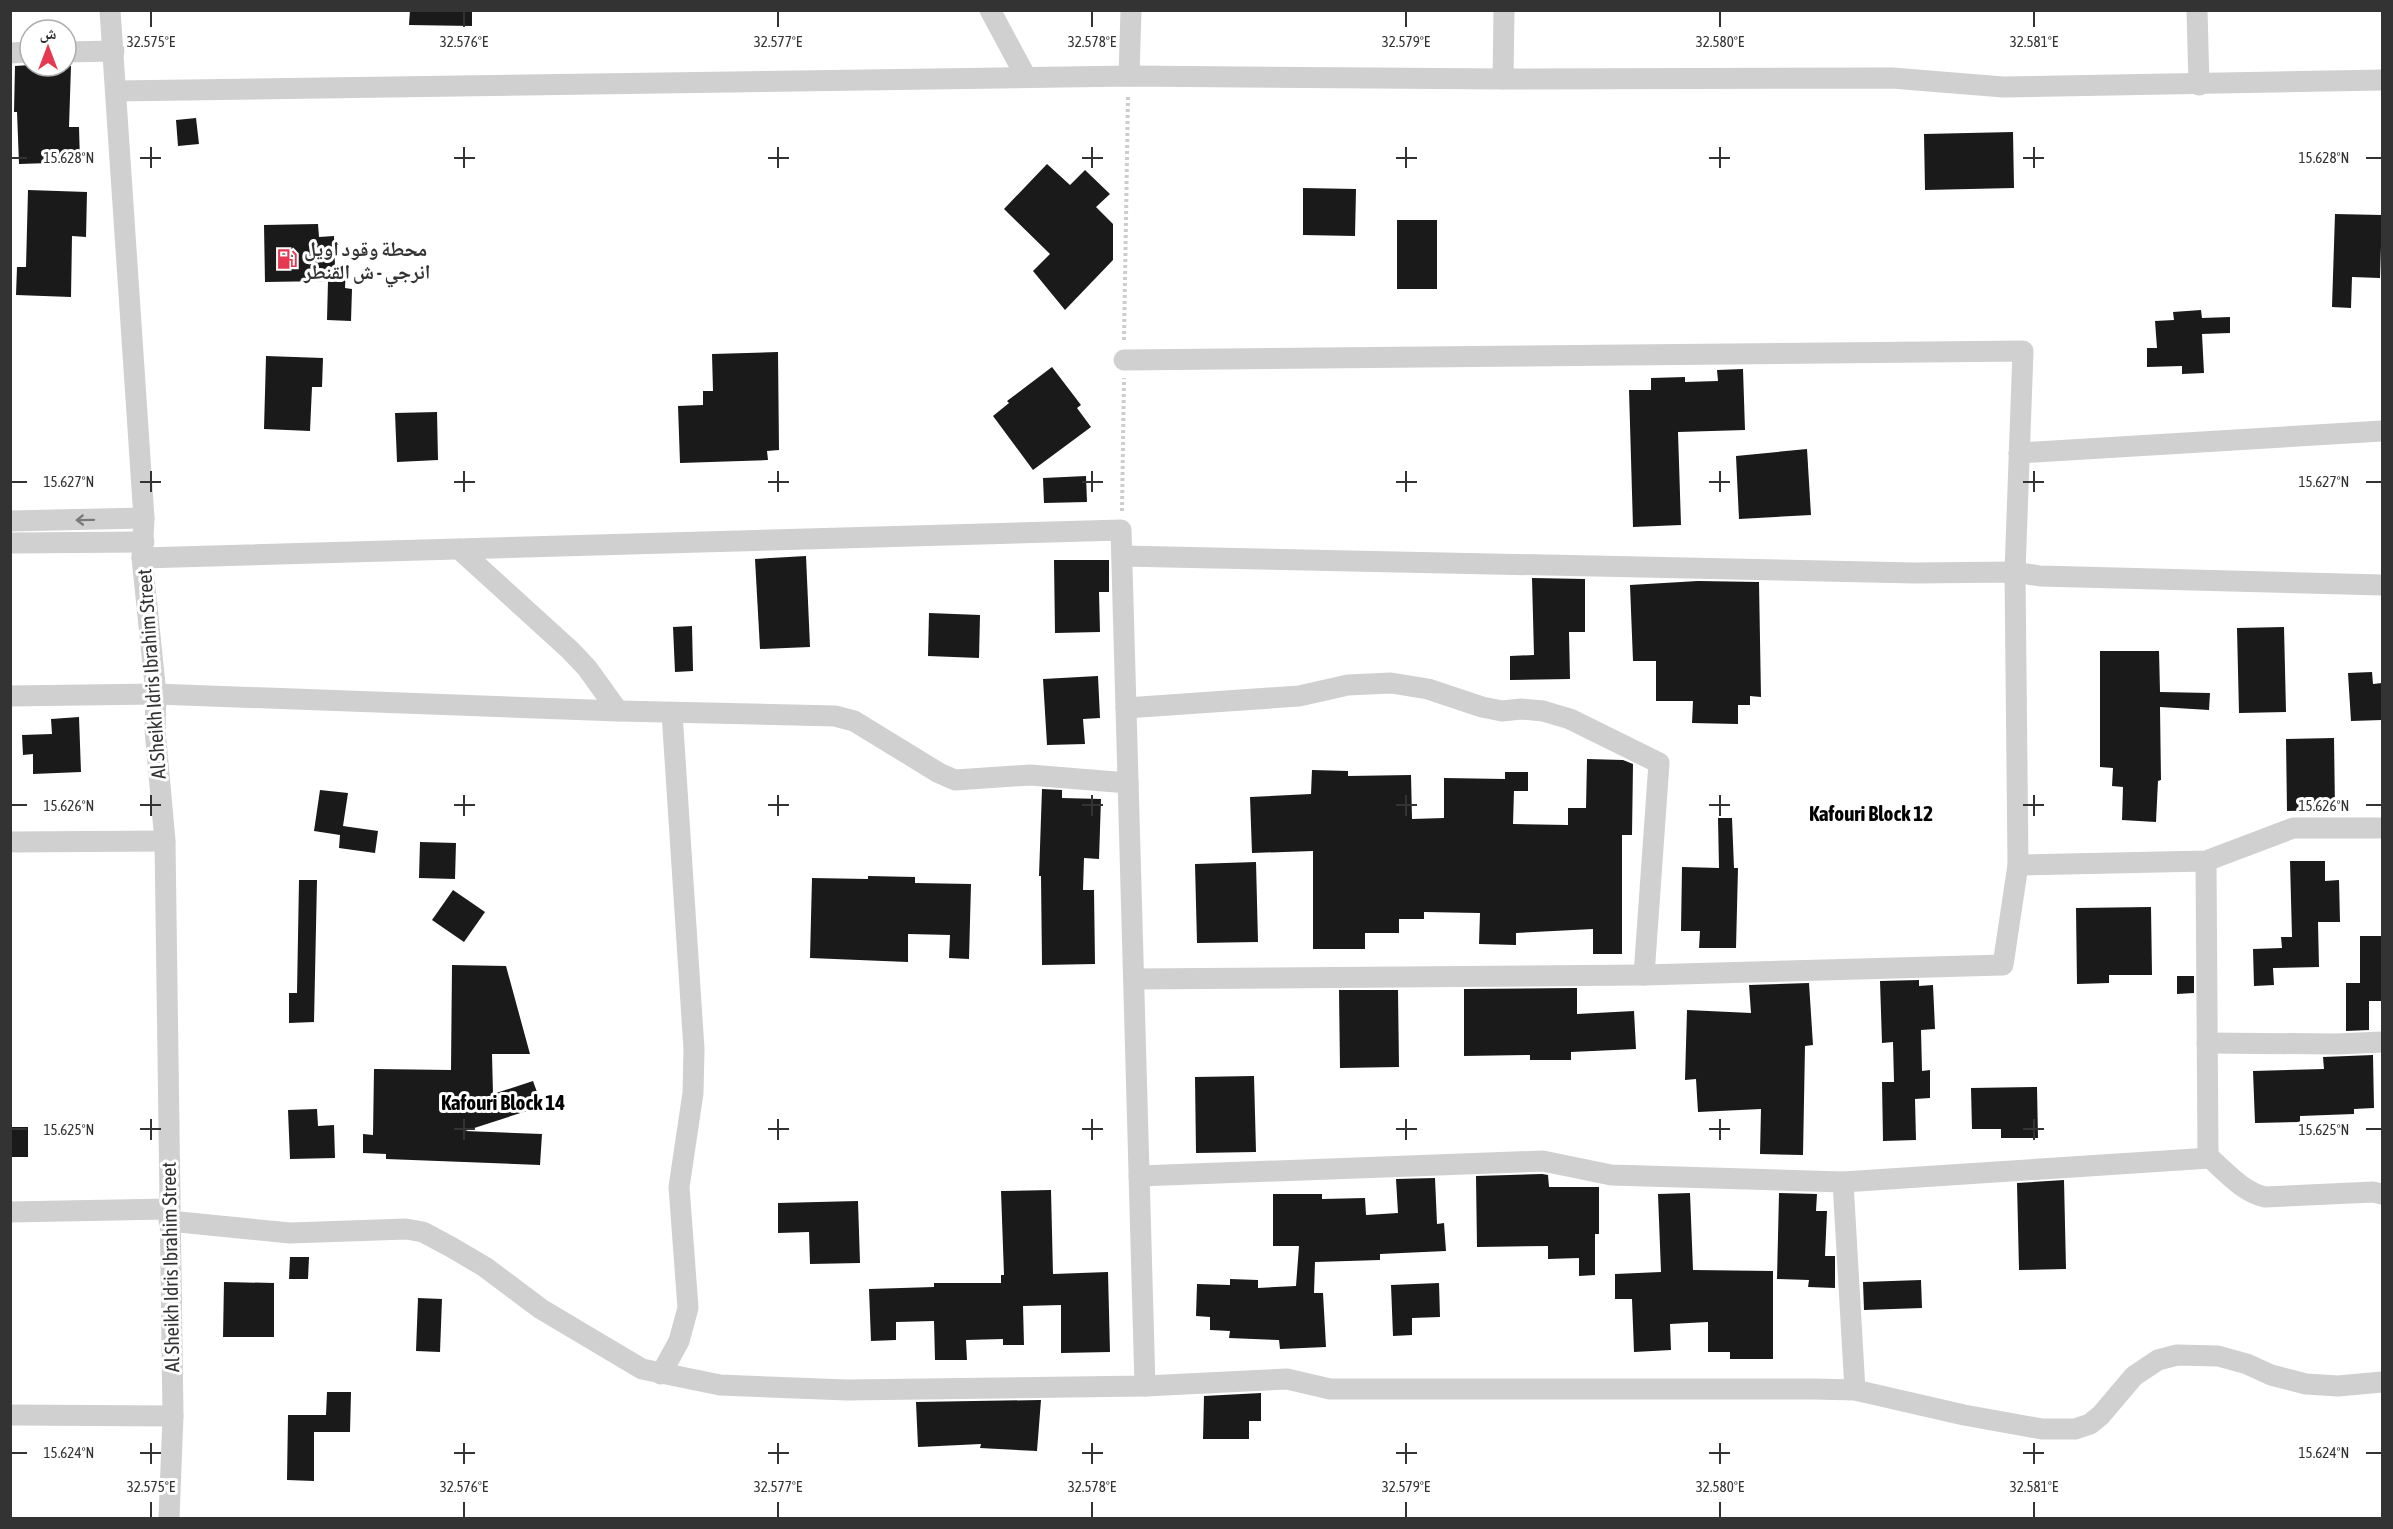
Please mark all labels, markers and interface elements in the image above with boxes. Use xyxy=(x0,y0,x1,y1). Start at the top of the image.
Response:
north arrow xyxy=(18,18,78,78)
text: ش xyxy=(40,24,57,43)
text: 32.575°E xyxy=(127,33,176,50)
text: 32.576°E xyxy=(440,33,489,50)
text: 32.577°E xyxy=(754,33,803,50)
text: 32.578°E xyxy=(1068,33,1117,50)
text: 32.579°E xyxy=(1382,33,1431,50)
text: 32.580°E xyxy=(1696,33,1745,50)
text: 32.581°E xyxy=(2010,33,2059,50)
text: 15.628°N xyxy=(44,149,94,166)
text: 15.628°N xyxy=(2299,149,2349,166)
place label: محطة وقود اويل انرجي - ش القنطر xyxy=(303,237,430,287)
fuel station icon: محطة وقود اويل انرجي - ش القنطر xyxy=(275,247,299,271)
text: 15.627°N xyxy=(44,473,94,490)
text: 15.627°N xyxy=(2299,473,2349,490)
one-way arrow xyxy=(76,514,96,526)
street label: Al Sheikh Idris Ibrahim Street xyxy=(132,568,170,780)
text: 15.626°N xyxy=(44,797,94,814)
text: 15.626°N xyxy=(2299,797,2349,814)
district label: Kafouri Block 12 xyxy=(1809,801,1933,825)
district label: Kafouri Block 14 xyxy=(441,1090,565,1114)
text: 15.625°N xyxy=(44,1121,94,1138)
text: 15.625°N xyxy=(2299,1121,2349,1138)
street label: Al Sheikh Idris Ibrahim Street xyxy=(157,1161,183,1372)
text: 15.624°N xyxy=(44,1444,94,1461)
text: 15.624°N xyxy=(2299,1444,2349,1461)
text: 32.575°E xyxy=(127,1478,176,1495)
text: 32.576°E xyxy=(440,1478,489,1495)
text: 32.577°E xyxy=(754,1478,803,1495)
text: 32.578°E xyxy=(1068,1478,1117,1495)
text: 32.579°E xyxy=(1382,1478,1431,1495)
text: 32.580°E xyxy=(1696,1478,1745,1495)
text: 32.581°E xyxy=(2010,1478,2059,1495)

